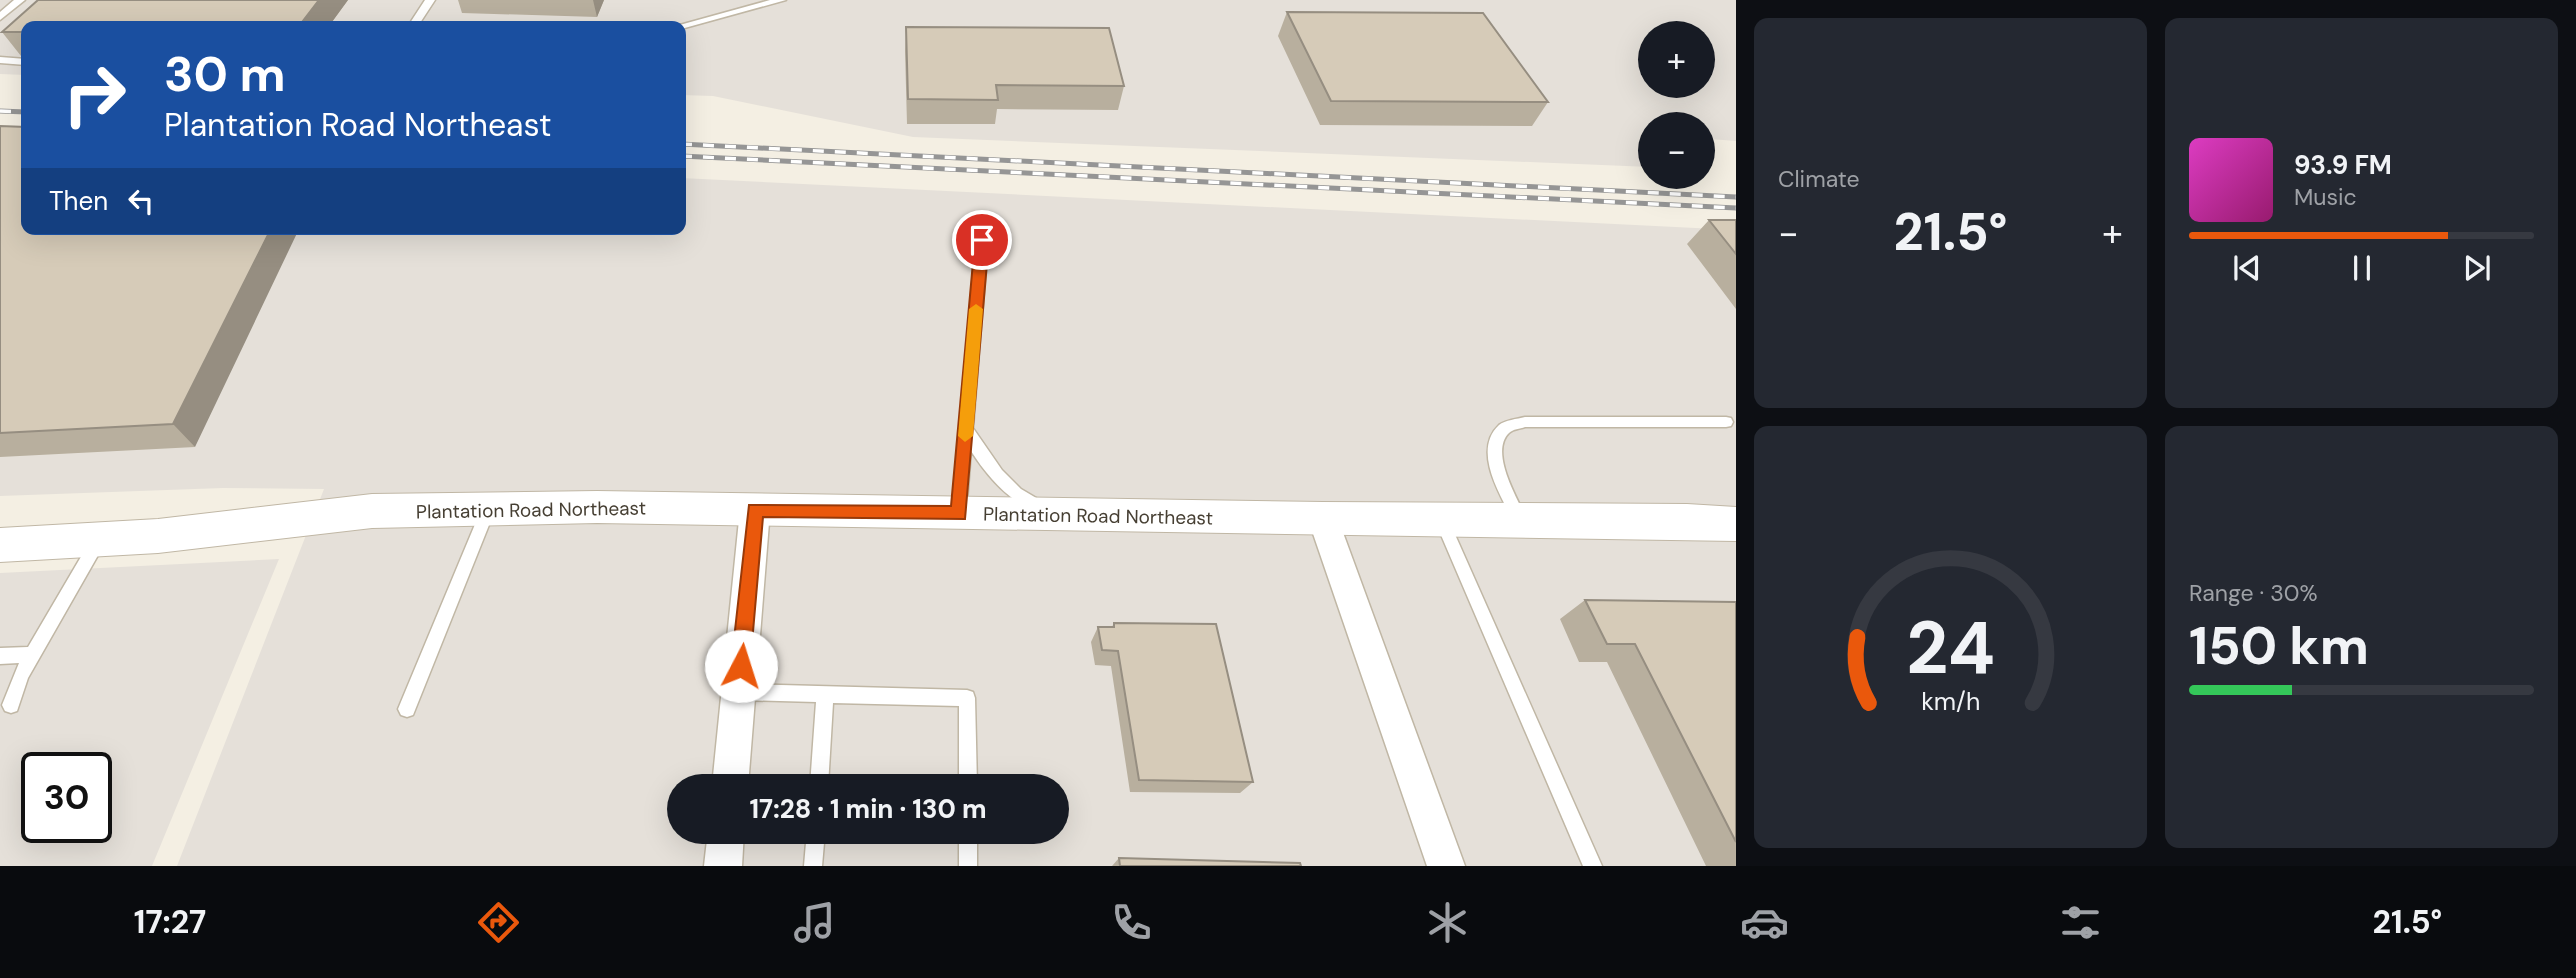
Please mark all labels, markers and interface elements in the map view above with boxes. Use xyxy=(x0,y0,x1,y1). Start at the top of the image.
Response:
map controls xyxy=(1638,21,1715,189)
button: + xyxy=(1638,21,1715,98)
text: 30 m xyxy=(164,42,286,106)
icon: right xyxy=(49,49,140,140)
text: Plantation Road Northeast xyxy=(164,104,551,146)
button: − xyxy=(1638,112,1715,189)
text: 93.9 FM xyxy=(2294,148,2392,182)
text: Climate xyxy=(1778,164,1860,194)
icon: left xyxy=(122,182,160,220)
text: Music xyxy=(2294,182,2357,212)
text: Then xyxy=(49,184,108,218)
text: 21.5° xyxy=(1893,198,2008,266)
text: − xyxy=(1778,208,1799,258)
text: + xyxy=(2102,208,2123,258)
pin xyxy=(952,210,1012,270)
icon: arrive xyxy=(963,221,1001,259)
icon: previous xyxy=(2228,249,2266,287)
icon: pause xyxy=(2343,249,2381,287)
icon: next xyxy=(2458,249,2496,287)
street label: Plantation Road Northeast xyxy=(416,495,646,525)
street label: Plantation Road Northeast xyxy=(983,501,1213,531)
text: Range · 30% xyxy=(2189,578,2318,608)
text: 24 xyxy=(1906,601,1995,696)
text: 150 km xyxy=(2189,612,2369,680)
position arrow xyxy=(704,629,778,703)
text: km/h xyxy=(1921,685,1980,718)
speed limit sign: 30 xyxy=(21,752,112,843)
text: 17:28 · 1 min · 130 m xyxy=(749,792,987,826)
icon: directions xyxy=(474,898,523,947)
icon: music xyxy=(790,898,839,947)
icon: phone xyxy=(1107,898,1156,947)
icon: climate xyxy=(1423,898,1472,947)
icon: car xyxy=(1740,898,1789,947)
icon: filters xyxy=(2056,898,2105,947)
text: 17:27 xyxy=(134,901,206,943)
text: 21.5° xyxy=(2373,901,2442,943)

